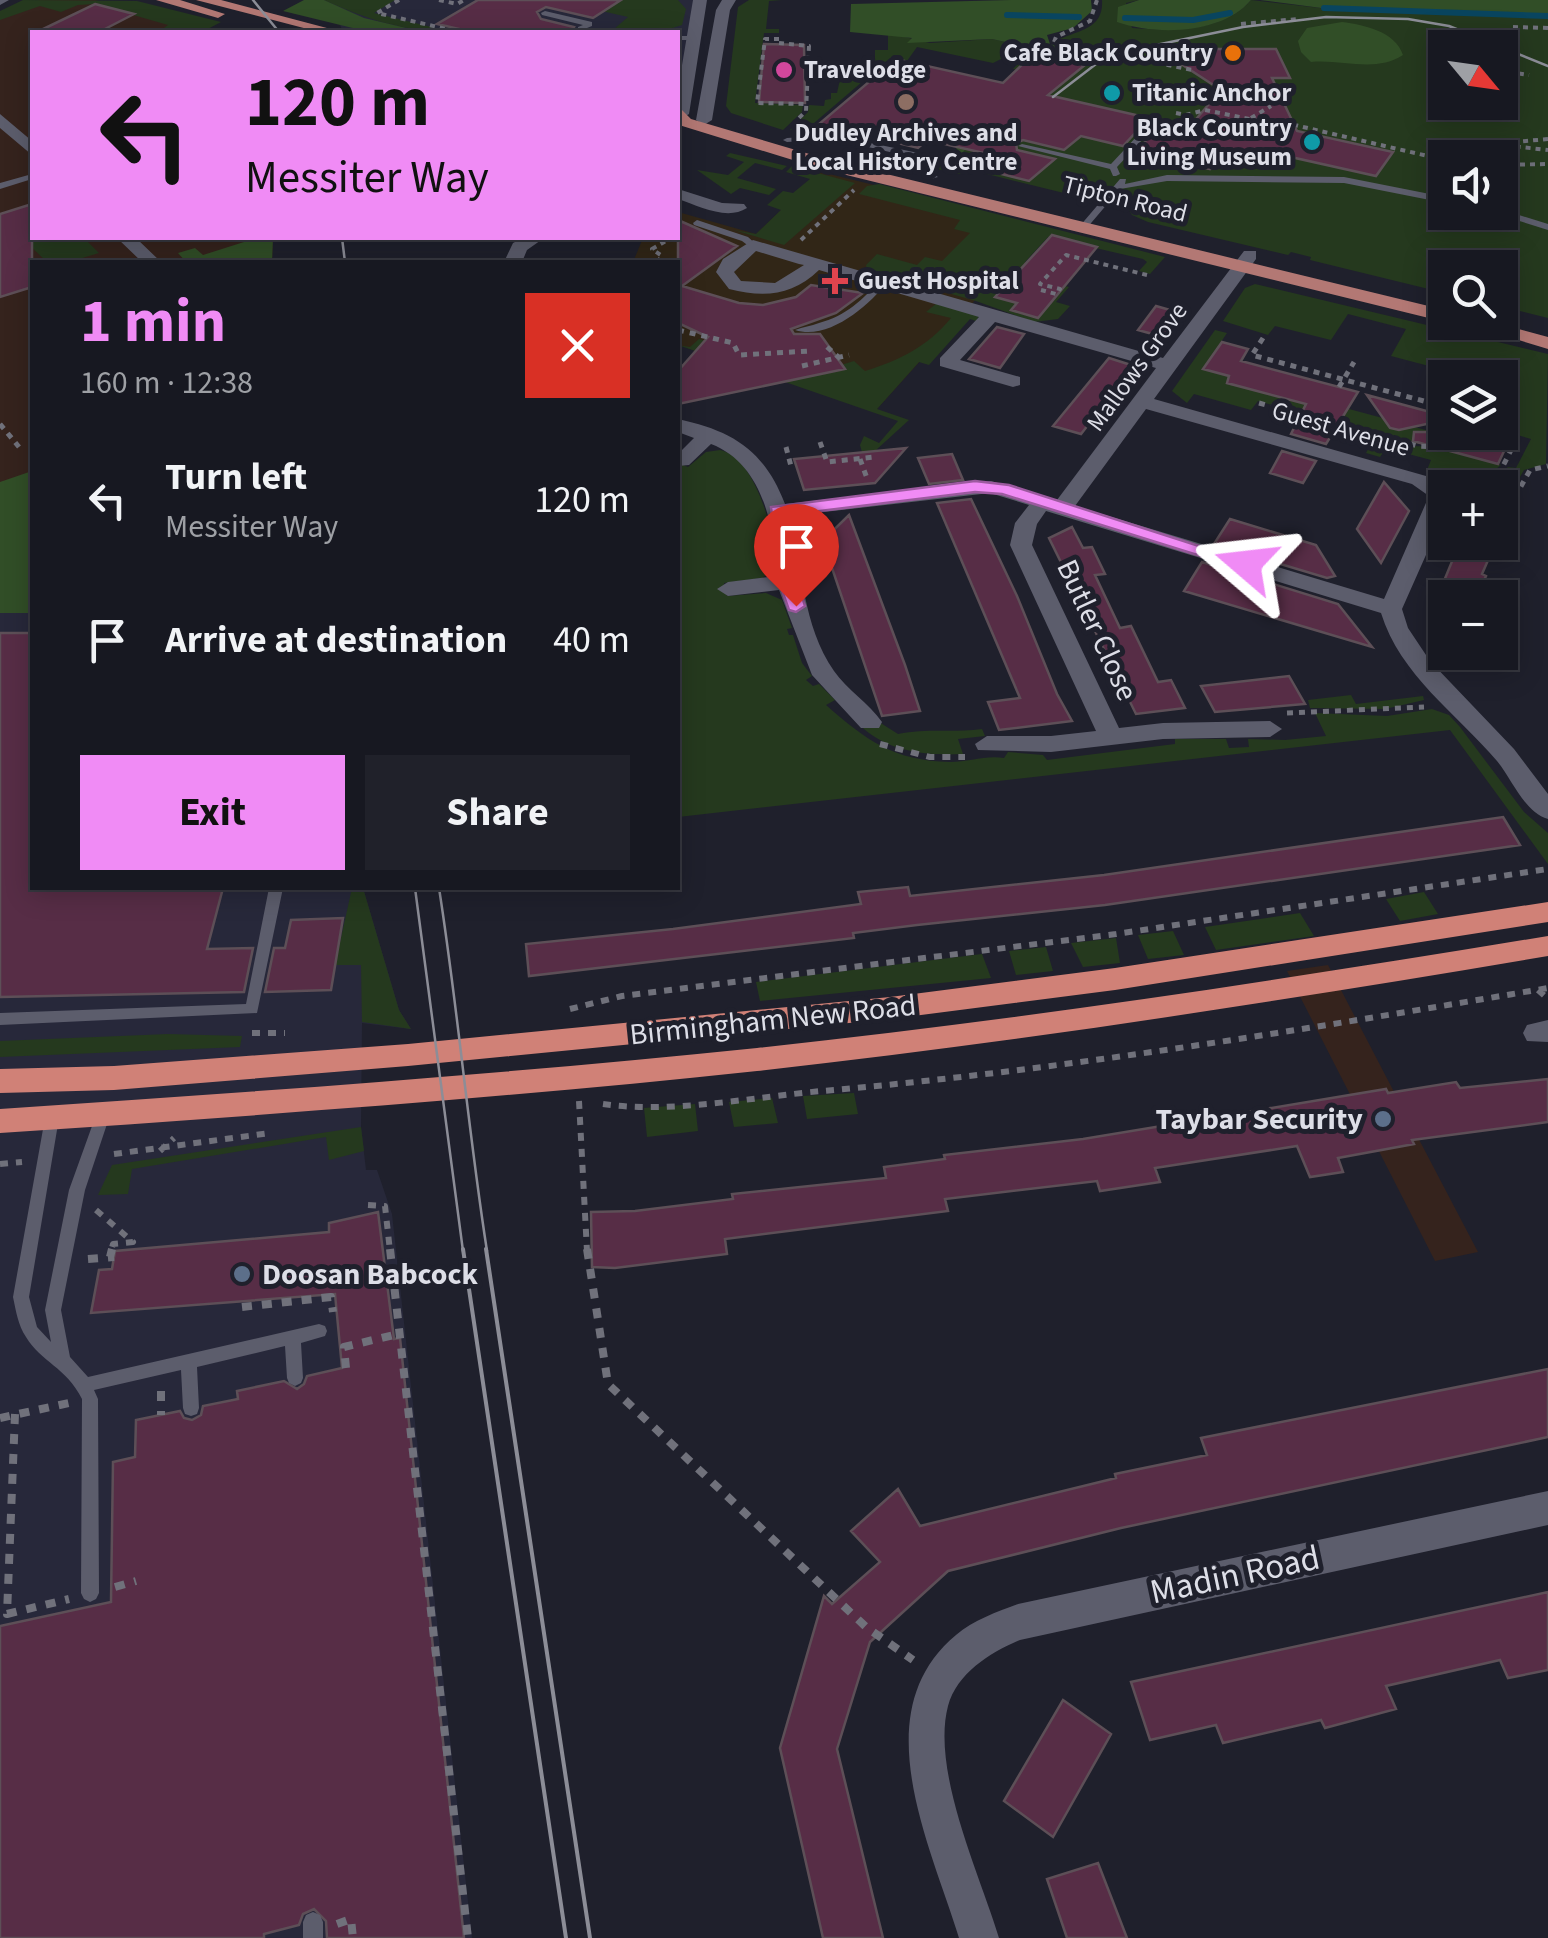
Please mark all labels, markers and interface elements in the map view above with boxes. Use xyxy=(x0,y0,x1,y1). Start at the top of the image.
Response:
north arrow xyxy=(1428,30,1518,120)
map controls xyxy=(1428,30,1518,670)
place label: Cafe Black Country xyxy=(1004,35,1213,71)
marker: Cafe Black Country xyxy=(1222,42,1244,64)
place label: Travelodge xyxy=(804,52,926,88)
text: 120 m xyxy=(245,53,430,153)
marker: Travelodge xyxy=(773,59,795,81)
icon: left xyxy=(80,70,210,200)
place label: Titanic Anchor xyxy=(1132,75,1291,111)
marker: Titanic Anchor xyxy=(1101,82,1123,104)
marker: Dudley Archives and Local History Centre xyxy=(895,91,917,113)
place label: Black Country Living Museum xyxy=(1127,110,1292,175)
place label: Dudley Archives and Local History Centre xyxy=(795,115,1017,180)
marker: Black Country Living Museum xyxy=(1301,131,1323,153)
button: sound xyxy=(1428,140,1518,230)
text: Messiter Way xyxy=(245,146,489,210)
street label: Tipton Road xyxy=(1059,166,1191,232)
button: search xyxy=(1428,250,1518,340)
place label: Guest Hospital xyxy=(858,263,1019,299)
marker: Guest Hospital xyxy=(822,268,848,294)
text: 1 min xyxy=(80,280,226,365)
button: close xyxy=(525,293,630,398)
street label: Mallows Grove xyxy=(1078,295,1196,439)
text: 160 m · 12:38 xyxy=(80,360,253,406)
button: layers xyxy=(1428,360,1518,450)
street label: Guest Avenue xyxy=(1268,392,1414,466)
text: Turn left xyxy=(165,450,307,504)
button: + xyxy=(1428,470,1518,560)
icon: left xyxy=(80,473,135,528)
text: 120 m xyxy=(534,473,630,527)
text: Messiter Way xyxy=(165,504,338,550)
pin xyxy=(754,504,839,607)
position arrow xyxy=(1194,512,1298,616)
icon: arrive xyxy=(769,519,824,574)
street label: Butler Close xyxy=(1046,552,1148,708)
button: − xyxy=(1428,580,1518,670)
icon: arrive xyxy=(80,613,135,668)
text: Arrive at destination xyxy=(165,613,507,667)
text: 40 m xyxy=(553,613,630,667)
button: Exit xyxy=(80,755,345,870)
button: Share xyxy=(365,755,630,870)
street label: Birmingham New Road xyxy=(628,984,918,1056)
place label: Taybar Security xyxy=(1156,1098,1363,1141)
marker: Taybar Security xyxy=(1372,1108,1394,1130)
place label: Doosan Babcock xyxy=(262,1253,479,1296)
marker: Doosan Babcock xyxy=(231,1263,253,1285)
street label: Madin Road xyxy=(1145,1533,1325,1617)

